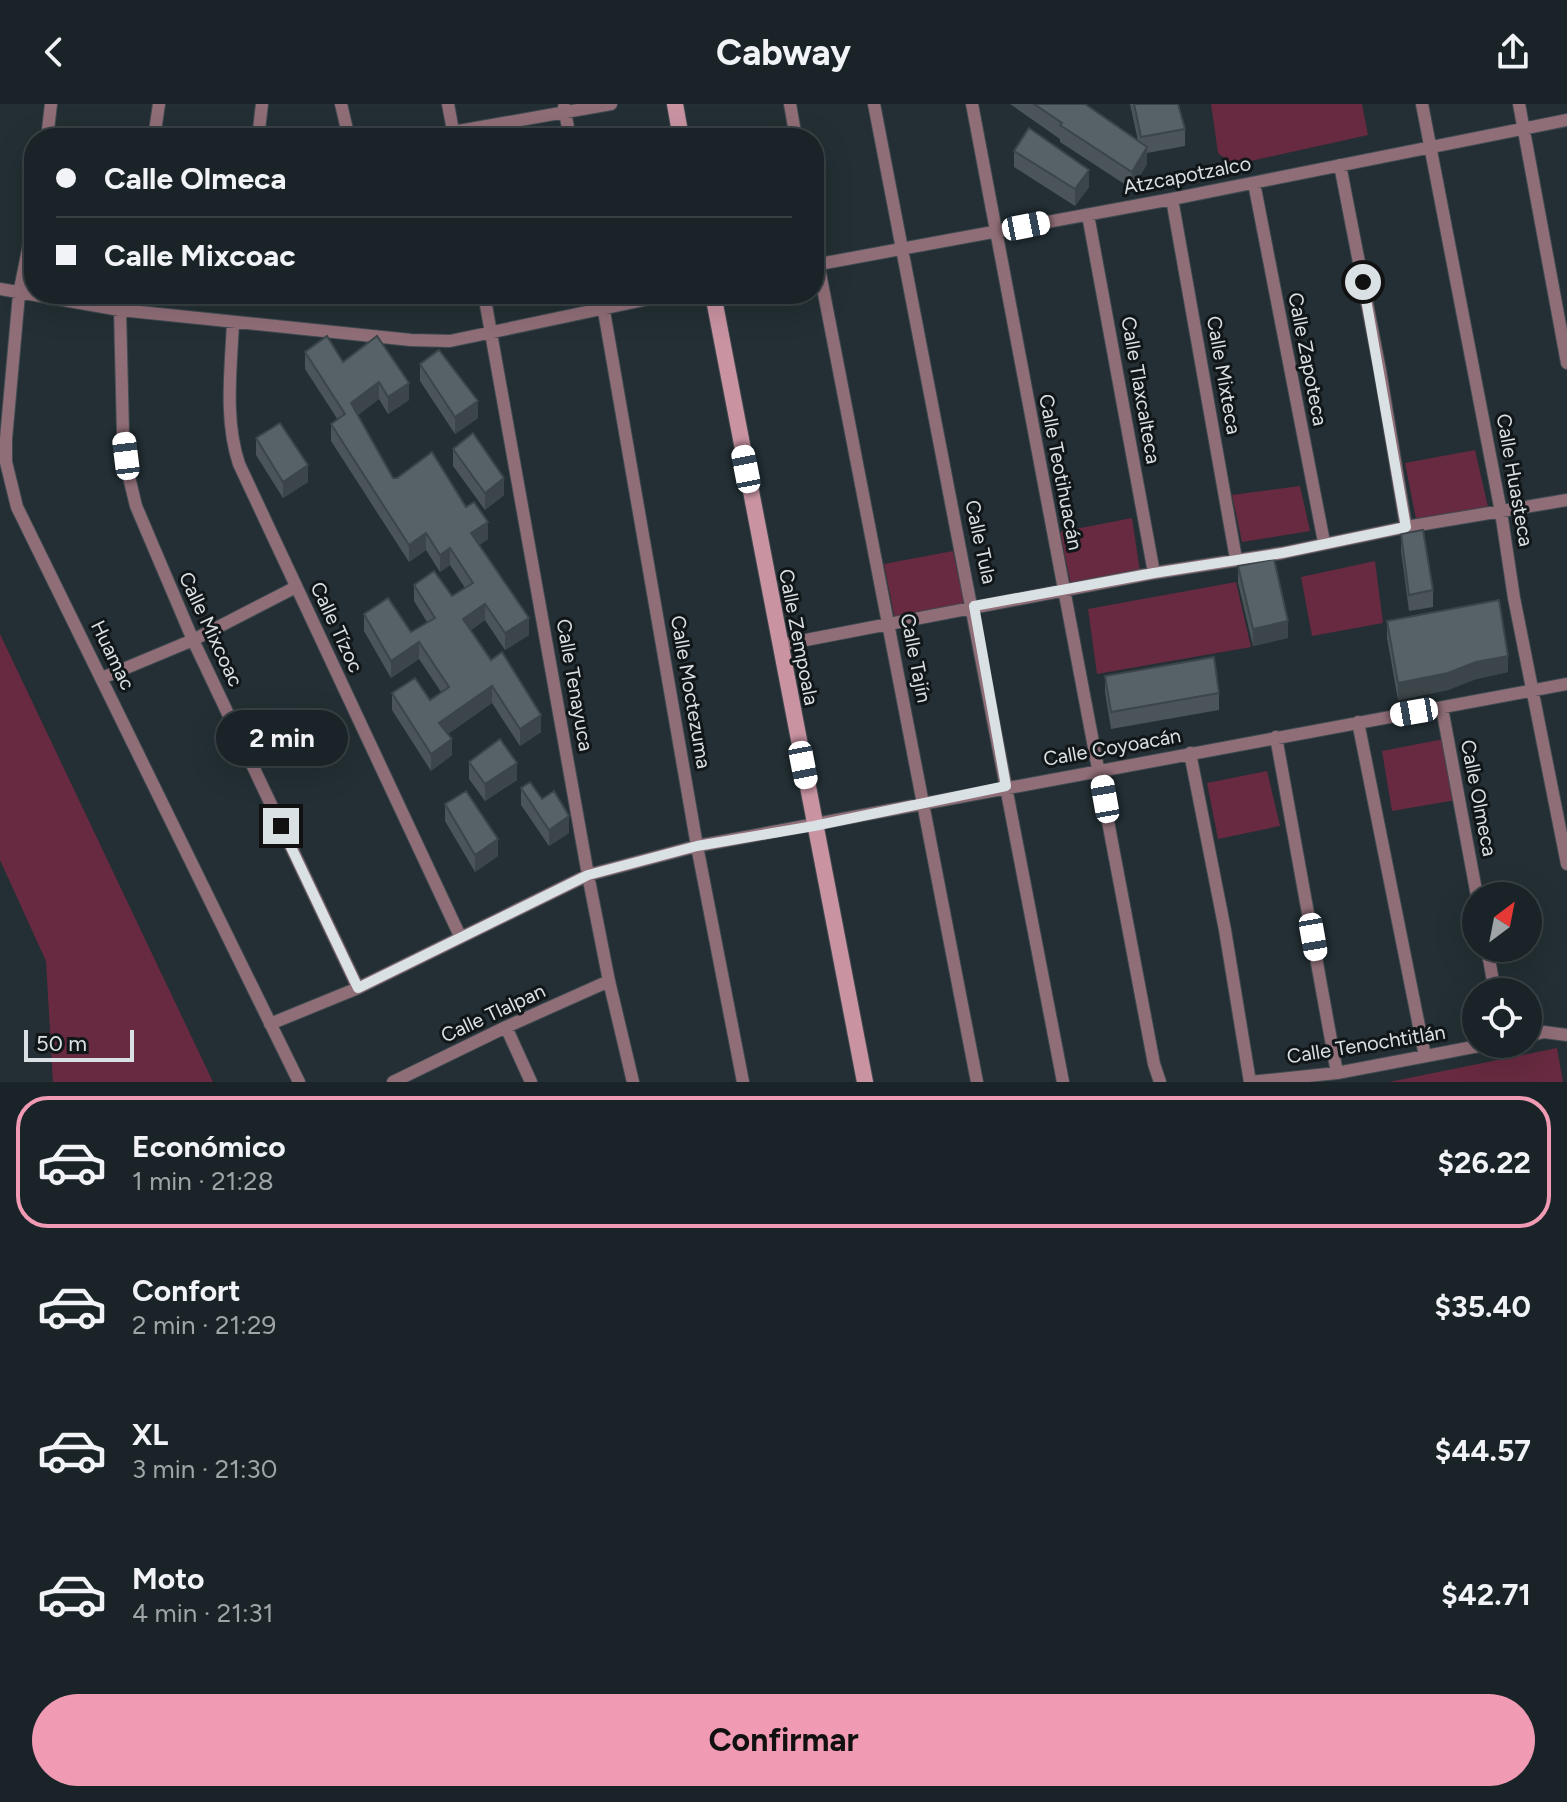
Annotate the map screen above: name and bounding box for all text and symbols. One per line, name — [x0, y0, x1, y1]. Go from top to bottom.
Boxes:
icon: back — [32, 30, 76, 74]
icon: share — [1491, 30, 1535, 74]
text: Cabway — [716, 31, 851, 74]
street label: Atzcapotzalco — [1121, 151, 1253, 199]
text: Calle Olmeca — [104, 160, 286, 197]
car — [1000, 210, 1052, 242]
text: Calle Mixcoac — [104, 237, 296, 274]
route start — [1345, 264, 1381, 300]
street label: Calle Zapoteca — [1283, 290, 1333, 428]
street label: Calle Tlaxcalteca — [1116, 314, 1166, 466]
street label: Calle Mixteca — [1202, 314, 1246, 436]
street label: Calle Teotihuacán — [1034, 392, 1088, 552]
street label: Calle Huasteca — [1492, 412, 1538, 548]
car — [111, 431, 141, 481]
car — [730, 443, 762, 495]
street label: Calle Tula — [960, 498, 1002, 586]
street label: Calle Zempoala — [774, 567, 824, 707]
street label: Calle Mixcoac — [174, 568, 248, 690]
street label: Calle Tízoc — [306, 578, 368, 676]
street label: Calle Tajín — [896, 611, 936, 705]
street label: Calle Moctezuma — [666, 613, 716, 771]
street label: Huamac — [86, 616, 140, 694]
street label: Calle Tenayuca — [552, 617, 598, 753]
car — [1388, 696, 1440, 728]
callout: 2 min — [215, 710, 347, 766]
text: 2 min — [249, 722, 315, 754]
street label: Calle Coyoacán — [1041, 723, 1183, 771]
street label: Calle Olmeca — [1456, 738, 1502, 858]
car — [787, 739, 819, 791]
car — [1089, 773, 1121, 825]
route end — [263, 808, 299, 844]
north arrow — [1462, 882, 1542, 962]
map controls — [1462, 882, 1542, 1058]
car — [1297, 911, 1329, 963]
street label: Calle Tlalpan — [437, 978, 549, 1048]
button: locate — [1462, 978, 1542, 1058]
street label: Calle Tenochtitlán — [1285, 1020, 1447, 1068]
scale bar — [24, 1026, 134, 1062]
text: 50 m — [36, 1030, 87, 1057]
icon: car — [36, 1126, 108, 1198]
text: Económico — [132, 1128, 286, 1165]
text: $26.22 — [1437, 1144, 1531, 1181]
text: 1 min · 21:28 — [132, 1165, 274, 1197]
icon: car — [36, 1270, 108, 1342]
text: Confort — [132, 1272, 241, 1309]
text: $35.40 — [1434, 1288, 1531, 1325]
text: 2 min · 21:29 — [132, 1309, 276, 1341]
icon: car — [36, 1414, 108, 1486]
text: XL — [132, 1416, 168, 1453]
text: $44.57 — [1435, 1432, 1531, 1469]
text: 3 min · 21:30 — [132, 1453, 277, 1485]
icon: car — [36, 1558, 108, 1630]
text: Moto — [132, 1560, 204, 1597]
text: $42.71 — [1441, 1576, 1531, 1613]
text: 4 min · 21:31 — [132, 1597, 273, 1629]
button: Confirmar — [32, 1694, 1535, 1786]

